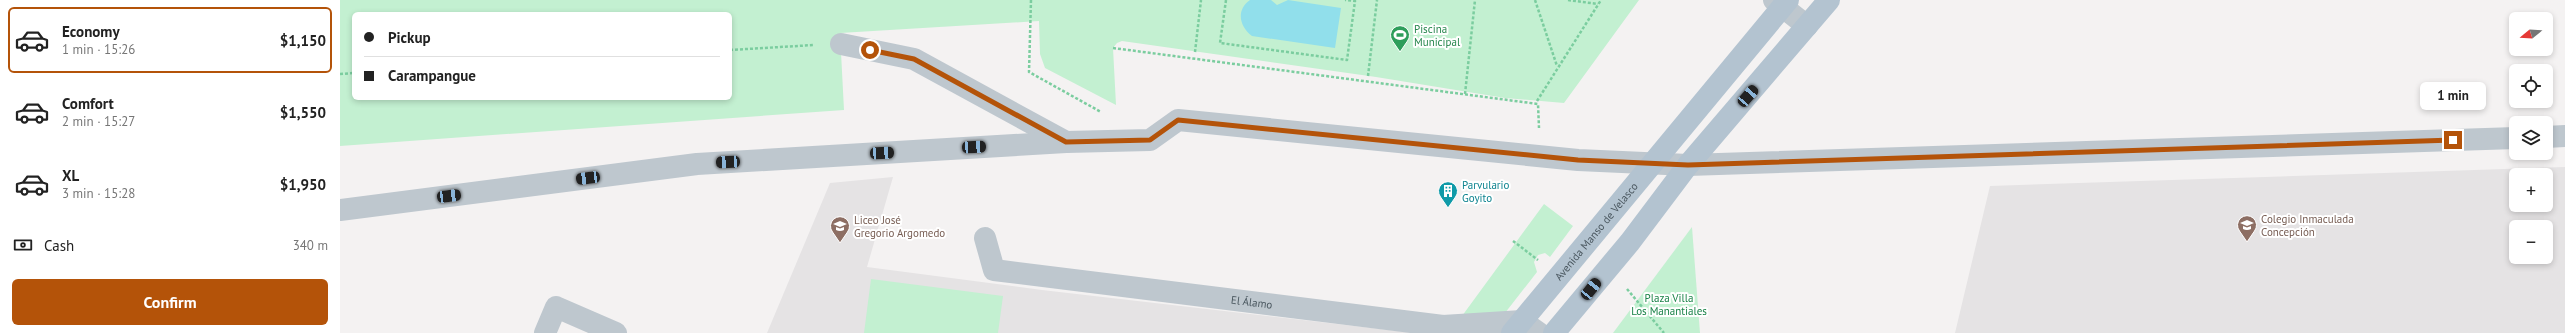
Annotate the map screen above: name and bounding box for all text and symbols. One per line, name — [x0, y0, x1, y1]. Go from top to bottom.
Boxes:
north arrow — [2509, 12, 2553, 56]
map controls — [2509, 12, 2553, 264]
icon: car — [14, 22, 50, 58]
text: Economy — [62, 22, 120, 41]
place label: Piscina Municipal — [1414, 22, 1461, 49]
sports icon: Piscina Municipal — [1389, 24, 1411, 52]
text: Pickup — [388, 28, 431, 47]
text: $1,150 — [280, 31, 326, 50]
text: 1 min · 15:26 — [62, 41, 135, 58]
route start — [861, 41, 879, 59]
button: locate — [2509, 64, 2553, 108]
text: Carampangue — [388, 66, 476, 85]
callout: 1 min — [2420, 82, 2486, 110]
car — [1736, 83, 1760, 109]
text: 1 min — [2437, 87, 2469, 104]
icon: car — [14, 94, 50, 130]
text: Comfort — [62, 94, 114, 113]
text: $1,550 — [280, 103, 326, 122]
text: 2 min · 15:27 — [62, 113, 135, 130]
button: layers — [2509, 116, 2553, 160]
route end — [2444, 131, 2462, 149]
car — [962, 140, 986, 154]
car — [870, 146, 894, 160]
car — [716, 155, 740, 169]
icon: car — [14, 166, 50, 202]
text: XL — [62, 166, 79, 185]
button: + — [2509, 168, 2553, 212]
car — [575, 171, 601, 185]
text: $1,950 — [280, 175, 326, 194]
place label: Parvulario Goyito — [1462, 178, 1510, 205]
street label: Avenida Manso de Velasco — [1552, 179, 1641, 283]
building icon: Parvulario Goyito — [1437, 180, 1459, 208]
text: 3 min · 15:28 — [62, 185, 135, 202]
car — [436, 189, 462, 203]
place label: Colegio Inmaculada Concepción — [2261, 212, 2354, 239]
place label: Liceo José Gregorio Argomedo — [854, 213, 945, 240]
school or university icon: Colegio Inmaculada Concepción — [2236, 214, 2258, 242]
school or university icon: Liceo José Gregorio Argomedo — [829, 215, 851, 243]
button: − — [2509, 220, 2553, 264]
icon: cash — [12, 234, 34, 256]
text: Cash — [44, 236, 74, 255]
text: 340 m — [293, 237, 328, 254]
car — [1579, 276, 1603, 302]
button: Confirm — [12, 279, 328, 325]
park label: Plaza Villa Los Manantiales — [1631, 291, 1707, 318]
street label: El Álamo — [1230, 293, 1273, 312]

